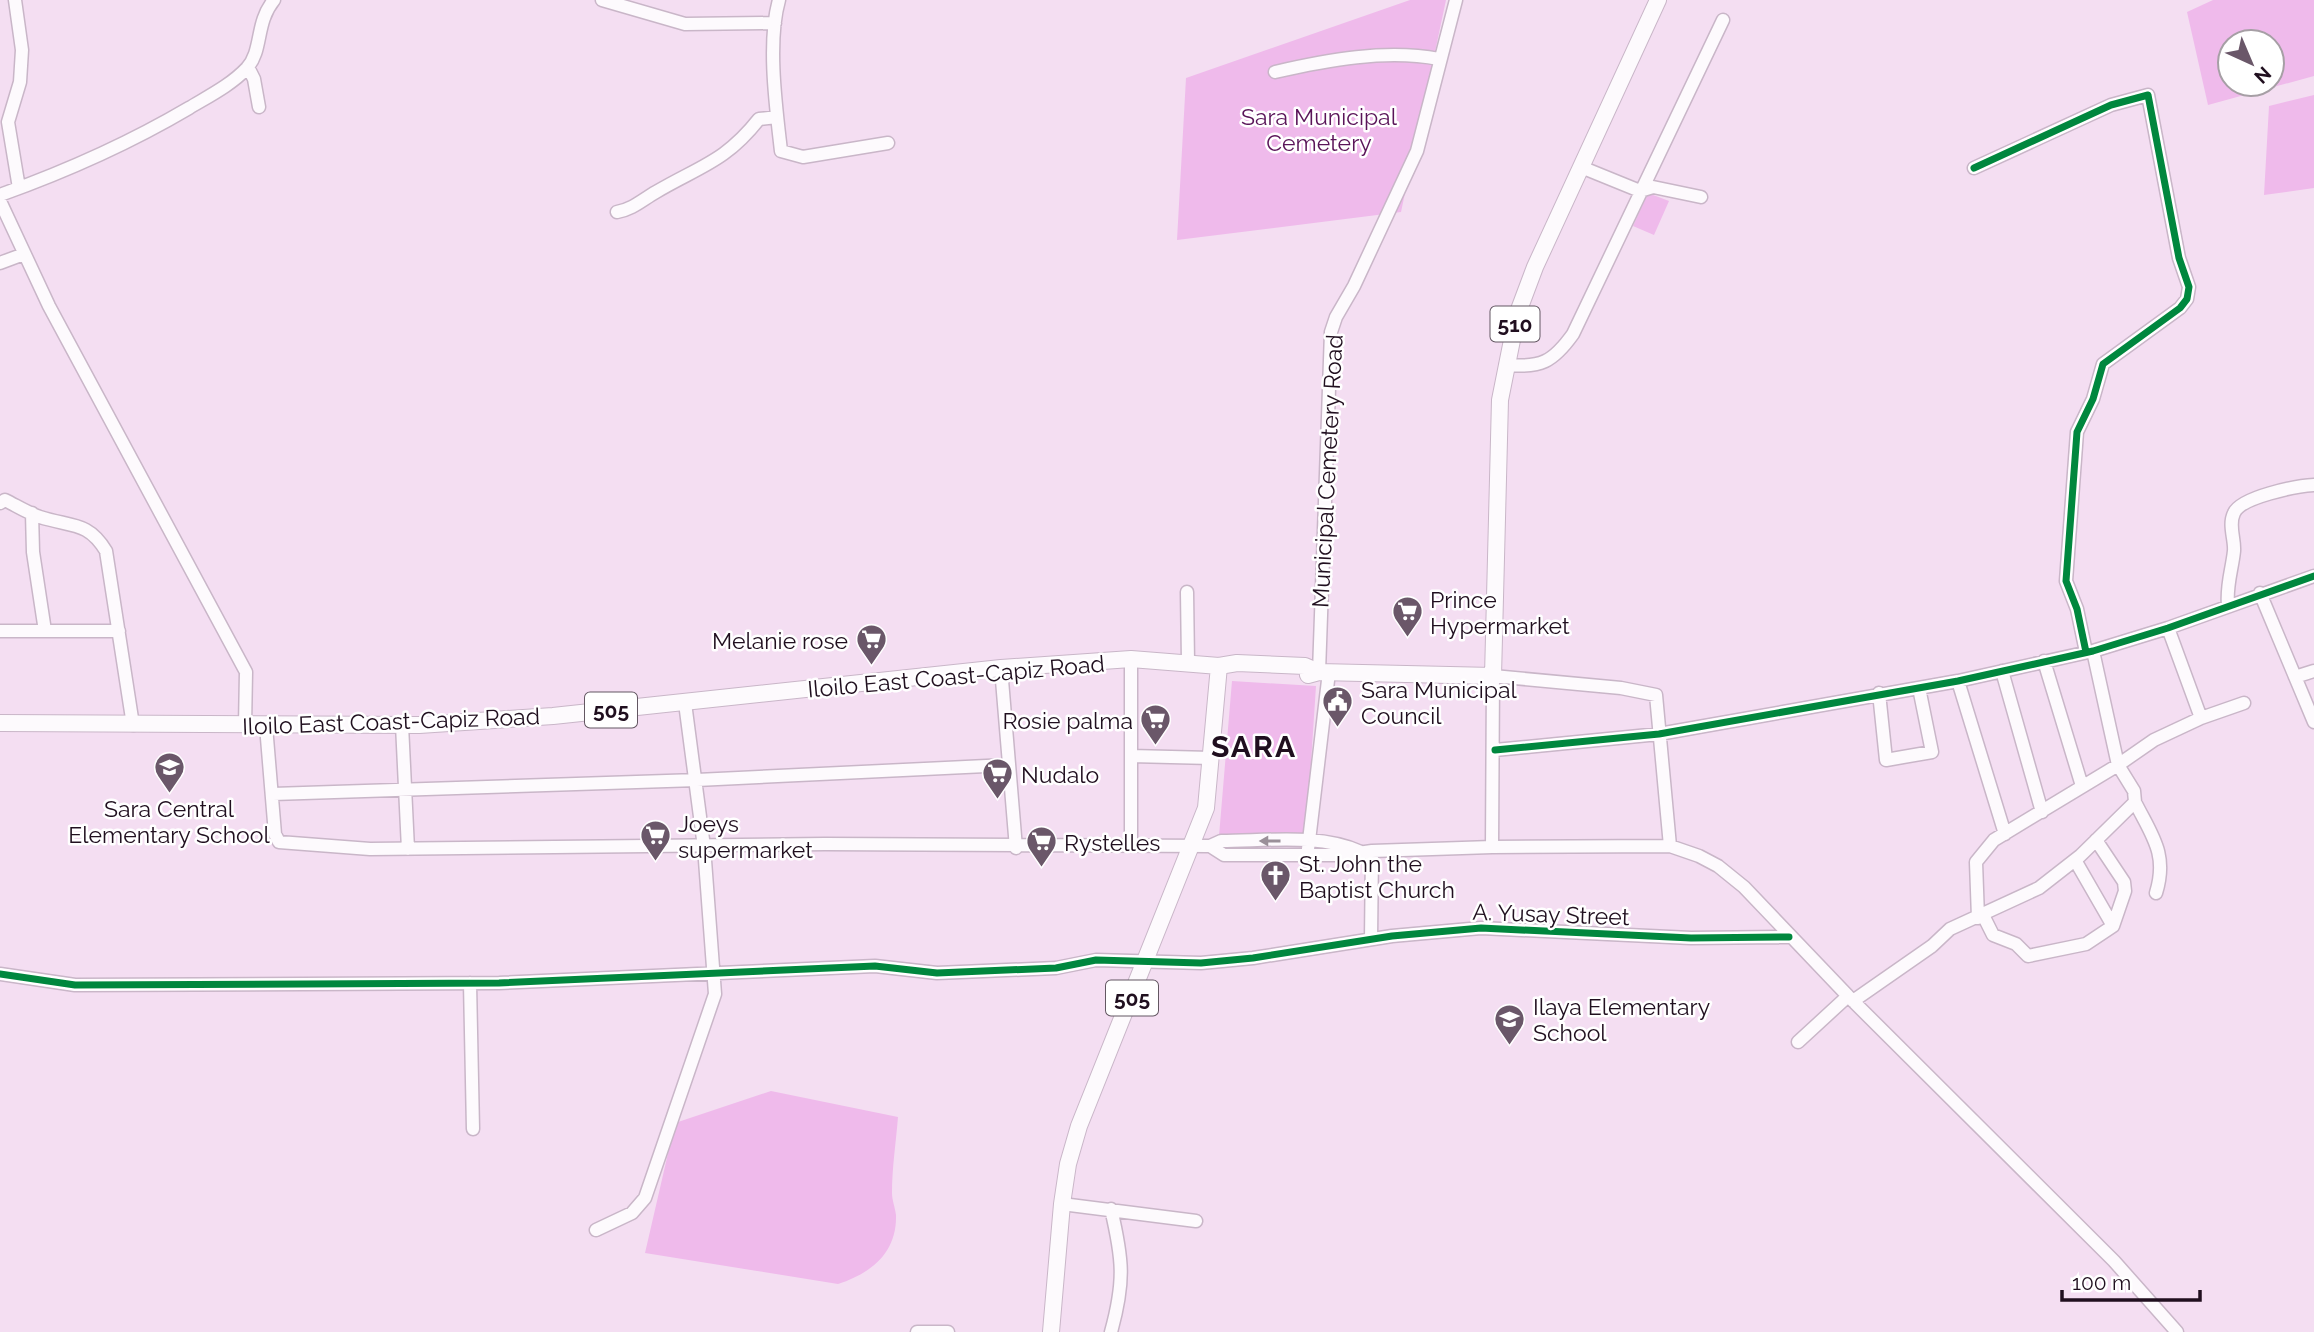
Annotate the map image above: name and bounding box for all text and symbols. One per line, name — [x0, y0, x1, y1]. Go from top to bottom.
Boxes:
north arrow — [2216, 28, 2286, 98]
text: N — [2250, 62, 2276, 88]
park label: Sara Municipal Cemetery — [1241, 103, 1398, 156]
road number: 510 — [1490, 306, 1540, 342]
street label: Municipal Cemetery Road — [1306, 334, 1348, 608]
place label: Prince Hypermarket — [1430, 586, 1570, 639]
supermarket icon: Prince Hypermarket — [1390, 595, 1424, 639]
supermarket icon: Melanie rose — [854, 623, 888, 667]
place label: Melanie rose — [712, 627, 848, 654]
street label: Iloilo East Coast-Capiz Road — [806, 650, 1106, 702]
place label: Sara Municipal Council — [1361, 676, 1518, 729]
public building icon: Sara Municipal Council — [1321, 685, 1355, 729]
road number: 505 — [585, 692, 637, 728]
street label: Iloilo East Coast-Capiz Road — [242, 702, 540, 740]
supermarket icon: Rosie palma — [1139, 703, 1173, 747]
place label: Rosie palma — [1003, 707, 1133, 734]
district label: SARA — [1211, 729, 1297, 764]
school or university icon: Sara Central Elementary School — [152, 750, 186, 794]
supermarket icon: Nudalo — [981, 757, 1015, 801]
place label: Nudalo — [1021, 761, 1099, 788]
place label: Sara Central Elementary School — [68, 795, 270, 848]
place label: Joeys supermarket — [678, 810, 813, 863]
supermarket icon: Joeys supermarket — [638, 819, 672, 863]
supermarket icon: Rystelles — [1024, 825, 1058, 869]
place label: Rystelles — [1064, 829, 1160, 856]
one-way arrow — [1259, 835, 1281, 847]
place label: St. John the Baptist Church — [1299, 850, 1455, 903]
church icon: St. John the Baptist Church — [1259, 859, 1293, 903]
street label: A. Yusay Street — [1472, 898, 1630, 930]
road number: 505 — [1106, 981, 1158, 1016]
place label: Ilaya Elementary School — [1533, 993, 1710, 1046]
school or university icon: Ilaya Elementary School — [1493, 1002, 1527, 1046]
scale bar — [2062, 1258, 2200, 1302]
text: 100 m — [2072, 1270, 2131, 1295]

